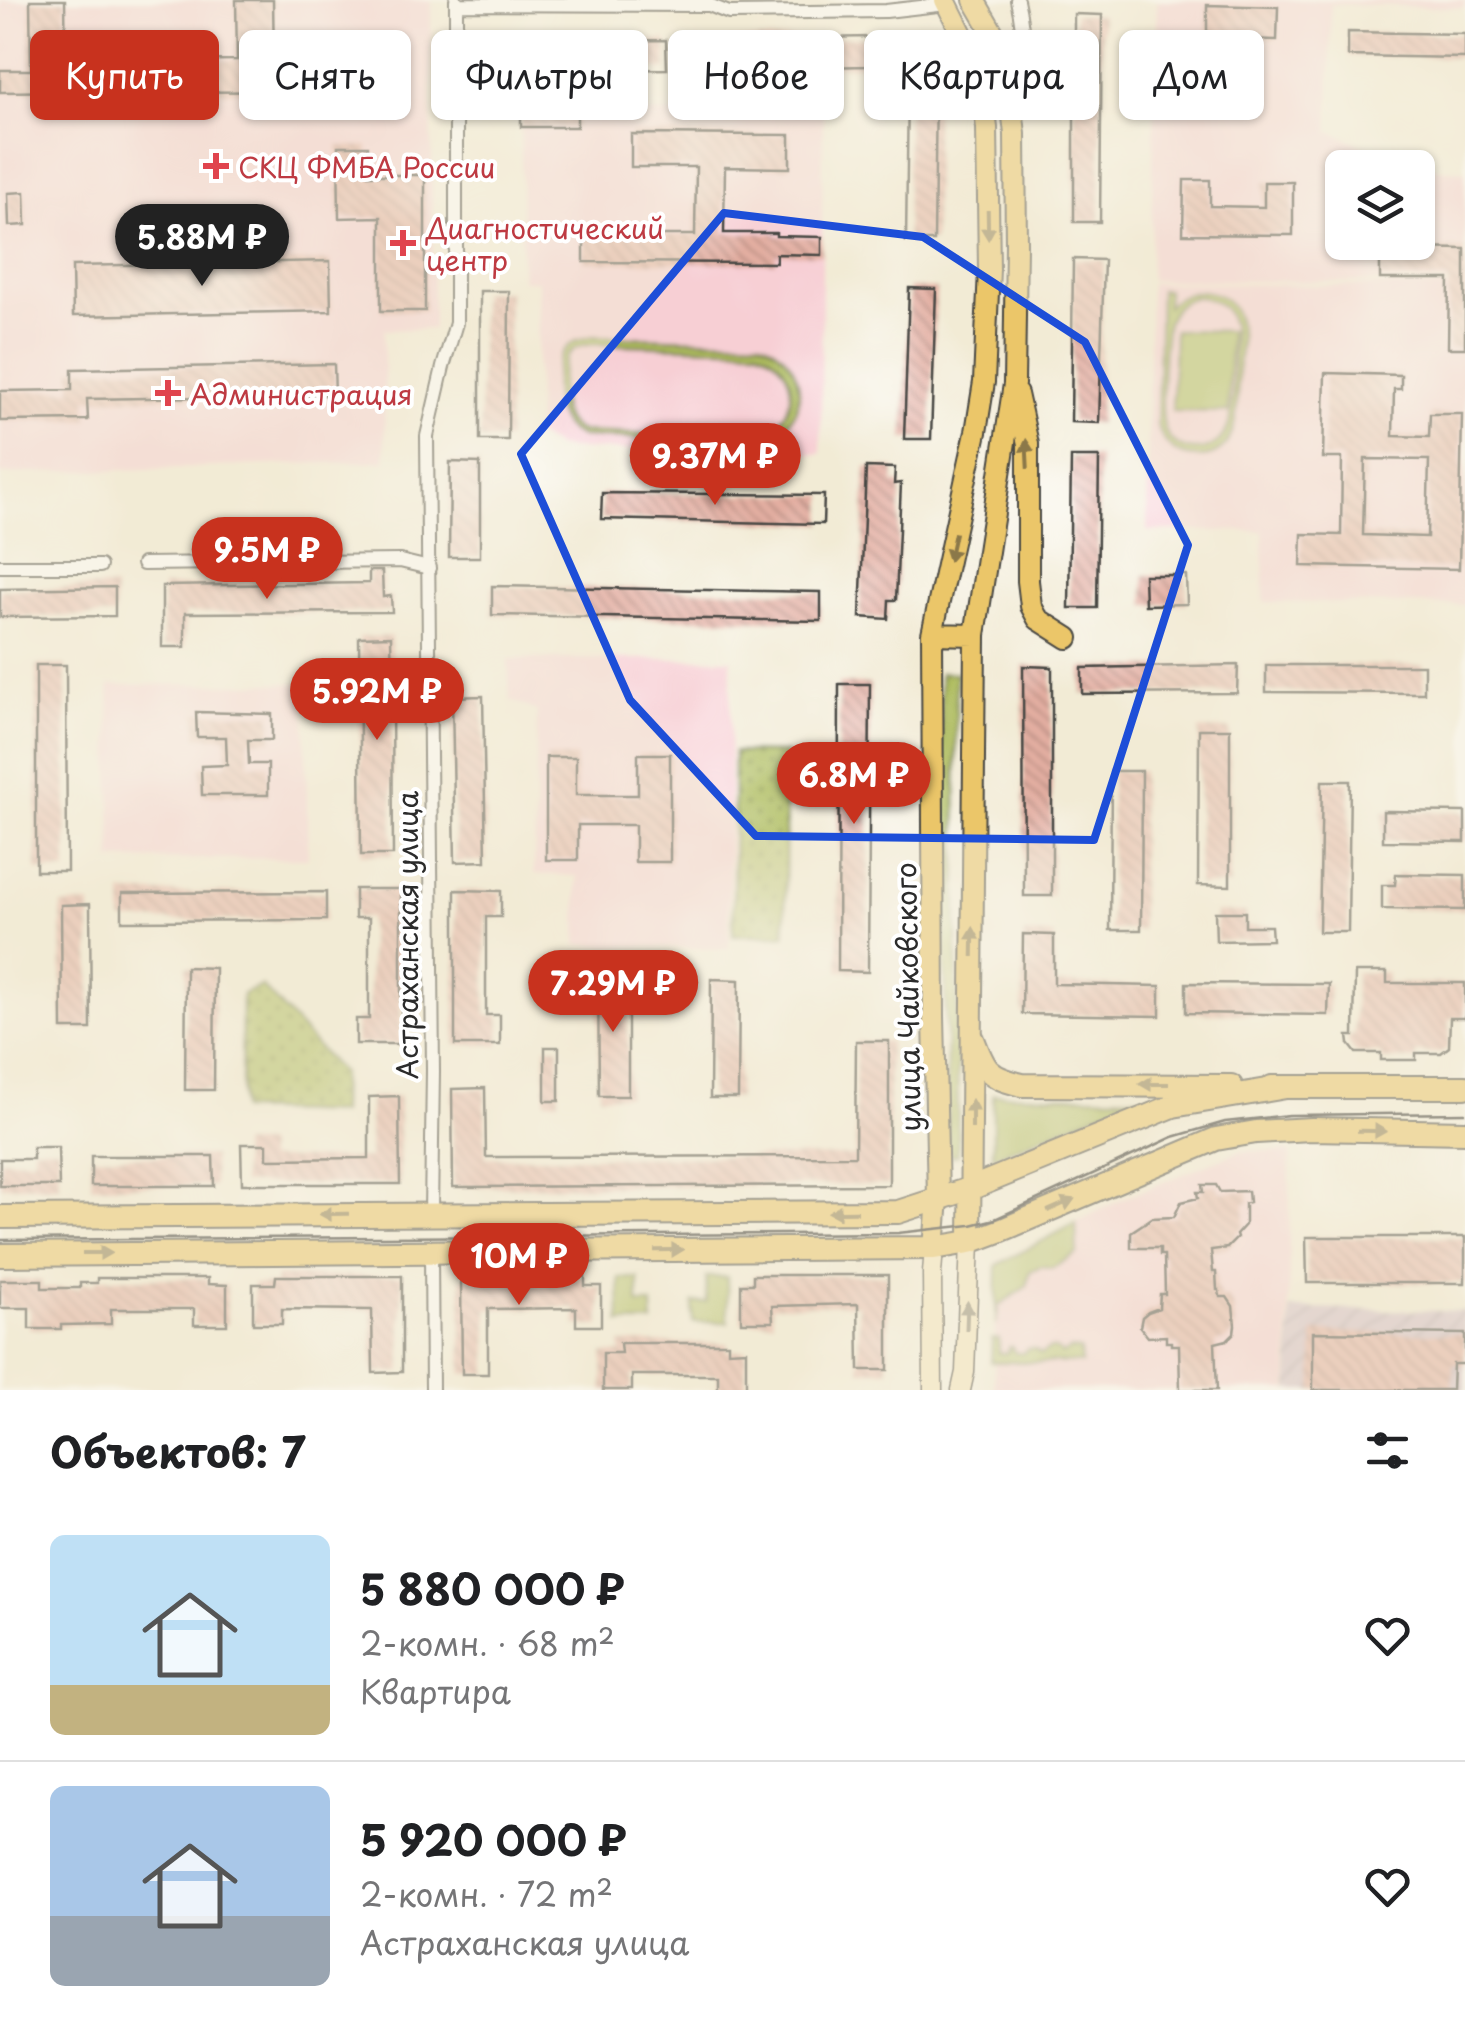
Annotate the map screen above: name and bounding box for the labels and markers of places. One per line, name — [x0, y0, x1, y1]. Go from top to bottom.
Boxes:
place label: СКЦ ФМБА России — [238, 145, 495, 188]
marker: СКЦ ФМБА России — [203, 153, 229, 179]
pin: 5.88M ₽ — [110, 204, 294, 289]
place label: Диагностический центр — [425, 206, 664, 281]
marker: Диагностический центр — [390, 230, 416, 256]
place label: Администрация — [190, 372, 413, 415]
marker: Администрация — [155, 380, 181, 406]
pin: 9.37M ₽ — [623, 423, 807, 508]
pin: 9.5M ₽ — [186, 517, 348, 602]
pin: 5.92M ₽ — [285, 658, 469, 743]
pin: 6.8M ₽ — [773, 742, 935, 827]
pin: 7.29M ₽ — [521, 950, 705, 1035]
pin: 10M ₽ — [449, 1223, 589, 1308]

